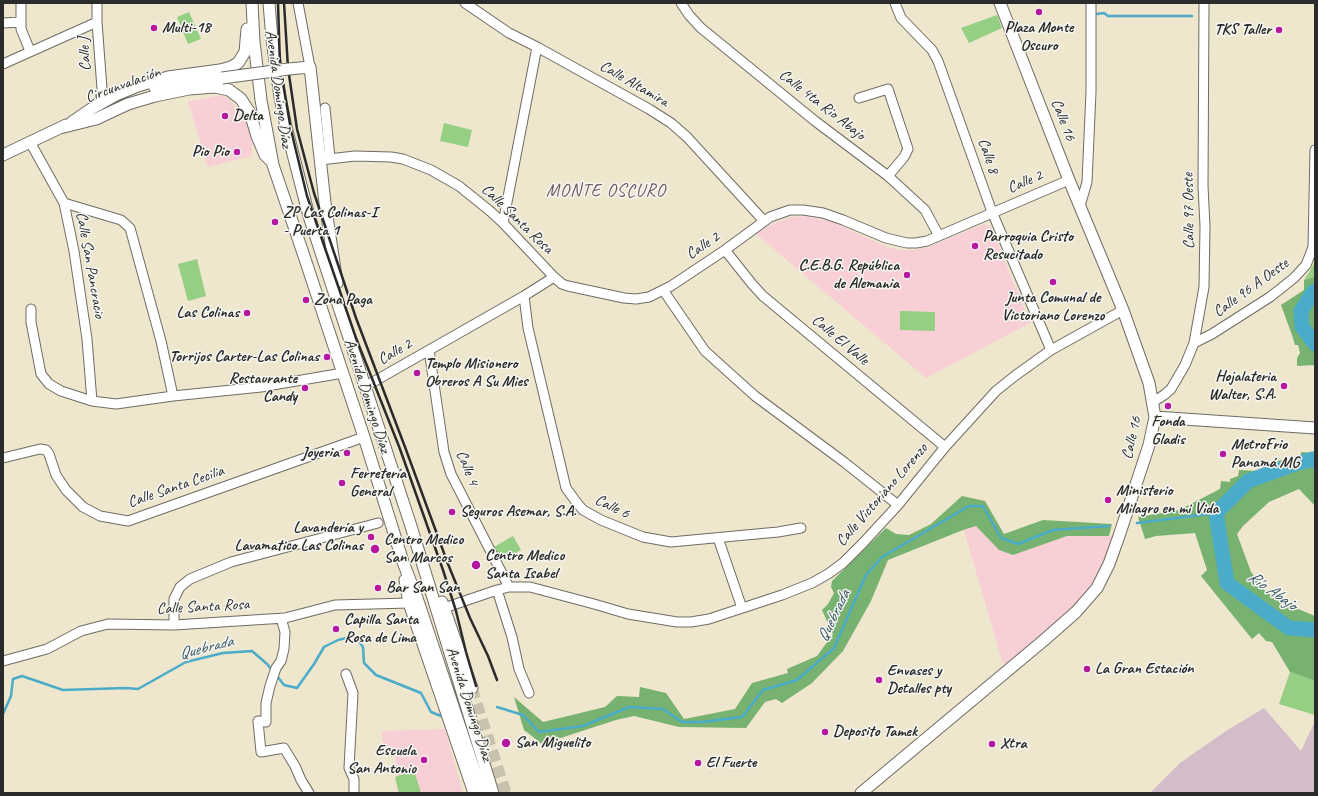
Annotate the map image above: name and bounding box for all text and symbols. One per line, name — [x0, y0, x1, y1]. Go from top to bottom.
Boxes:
marker: Plaza Monte Oscuro — [1034, 7, 1044, 17]
place label: Multi-18 — [162, 18, 210, 38]
place label: Plaza Monte Oscuro — [1005, 18, 1073, 56]
place label: TKS Taller — [1214, 20, 1271, 40]
marker: Multi-18 — [149, 23, 159, 33]
marker: TKS Taller — [1274, 25, 1284, 35]
street label: Avenida Domingo Díaz — [260, 29, 296, 149]
street label: Calle J — [74, 36, 96, 72]
street label: Calle Altamira — [596, 57, 672, 111]
street label: Circunvalación — [83, 63, 163, 107]
street label: Calle 4ta Rio Abajo — [775, 65, 869, 145]
street label: Calle 16 — [1046, 96, 1080, 144]
place label: Delta — [233, 106, 263, 126]
marker: Delta — [220, 111, 230, 121]
street label: Calle 8 — [973, 136, 1003, 176]
place label: Pio Pio — [192, 142, 229, 162]
marker: Pio Pio — [232, 147, 242, 157]
street label: Calle 2 — [1005, 166, 1045, 198]
street label: Calle 97 Oeste — [1179, 173, 1199, 249]
street label: Calle Santa Rosa — [477, 180, 557, 258]
district label: MONTE OSCURO — [547, 180, 665, 202]
place label: ZP Las Colinas-I - Puerta 1 — [283, 203, 377, 241]
street label: Calle San Pancracio — [71, 210, 109, 320]
marker: ZP Las Colinas-I - Puerta 1 — [270, 217, 280, 227]
place label: Parroquia Cristo Resucitado — [983, 227, 1073, 265]
street label: Calle 2 — [683, 228, 723, 264]
marker: Parroquia Cristo Resucitado — [970, 241, 980, 251]
street label: Calle 96 A Oeste — [1210, 254, 1292, 322]
place label: C.E.B.G. República de Alemania — [798, 256, 899, 294]
marker: C.E.B.G. República de Alemania — [902, 270, 912, 280]
marker: Junta Comunal de Victoriano Lorenzo — [1048, 277, 1058, 287]
place label: Junta Comunal de Victoriano Lorenzo — [1002, 288, 1104, 326]
place label: Zona Paga — [314, 290, 372, 310]
marker: Zona Paga — [301, 295, 311, 305]
place label: Las Colinas — [177, 303, 239, 323]
marker: Las Colinas — [242, 308, 252, 318]
street label: Calle El Valle — [808, 311, 872, 369]
street label: Calle 2 — [375, 335, 415, 369]
street label: Avenida Domingo Díaz — [339, 336, 395, 456]
place label: Torrijos Carter-Las Colinas — [169, 347, 319, 367]
marker: Torrijos Carter-Las Colinas — [322, 352, 332, 362]
place label: Templo Misionero Obreros A Su Mies — [425, 354, 528, 392]
place label: Hojalateria Walter, S.A. — [1209, 367, 1276, 405]
marker: Templo Misionero Obreros A Su Mies — [412, 368, 422, 378]
place label: Restaurante Candy — [229, 369, 297, 407]
marker: Hojalateria Walter, S.A. — [1279, 381, 1289, 391]
marker: Restaurante Candy — [300, 383, 310, 393]
marker: Fonda Gladis — [1163, 401, 1173, 411]
place label: Fonda Gladis — [1151, 412, 1185, 450]
street label: Calle 16 — [1118, 415, 1146, 461]
place label: MetroFrio Panamá MG — [1231, 435, 1299, 473]
street label: Calle Victoriano Lorenzo — [832, 440, 932, 550]
place label: Joyeria — [302, 443, 339, 463]
marker: Joyeria — [342, 448, 352, 458]
street label: Calle 4 — [451, 448, 483, 488]
marker: MetroFrio Panamá MG — [1218, 449, 1228, 459]
street label: Calle Santa Cecilia — [125, 462, 227, 512]
place label: Ferretería General — [350, 464, 406, 502]
marker: Ferretería General — [337, 478, 347, 488]
place label: Ministerio Milagro en mi Vida — [1116, 481, 1218, 519]
street label: Calle 6 — [592, 490, 632, 524]
marker: Ministerio Milagro en mi Vida — [1103, 495, 1113, 505]
place label: Seguros Asemar, S.A. — [460, 502, 576, 522]
marker: Seguros Asemar, S.A. — [447, 507, 457, 517]
place label: Lavandería y Lavamatico Las Colinas — [235, 518, 363, 556]
place label: Centro Medico San Marcos — [384, 530, 463, 568]
marker: Lavandería y Lavamatico Las Colinas — [366, 532, 376, 542]
marker: Centro Medico San Marcos — [369, 543, 381, 555]
place label: Centro Medico Santa Isabel — [485, 546, 564, 584]
marker: Centro Medico Santa Isabel — [470, 559, 482, 571]
water label: Río Abajo — [1244, 567, 1300, 615]
place label: Bar San San — [386, 578, 459, 598]
marker: Bar San San — [373, 583, 383, 593]
water label: Quebrada — [813, 587, 855, 645]
street label: Calle Santa Rosa — [156, 595, 250, 619]
place label: Capilla Santa Rosa de Lima — [344, 610, 418, 648]
marker: Capilla Santa Rosa de Lima — [331, 624, 341, 634]
water label: Quebrada — [177, 631, 235, 665]
street label: Avenida Domingo Díaz — [441, 644, 497, 764]
place label: La Gran Estación — [1095, 659, 1194, 679]
place label: Envases y Detalles pty — [887, 661, 951, 699]
marker: La Gran Estación — [1082, 664, 1092, 674]
marker: Envases y Detalles pty — [874, 675, 884, 685]
place label: Deposito Tamek — [833, 722, 917, 742]
marker: Deposito Tamek — [820, 727, 830, 737]
place label: San Miguelito — [515, 733, 590, 753]
place label: Xtra — [1000, 734, 1027, 754]
marker: San Miguelito — [500, 737, 512, 749]
marker: Xtra — [987, 739, 997, 749]
place label: Escuela San Antonio — [347, 741, 416, 779]
place label: El Fuerte — [706, 753, 756, 773]
marker: Escuela San Antonio — [419, 755, 429, 765]
marker: El Fuerte — [693, 758, 703, 768]

